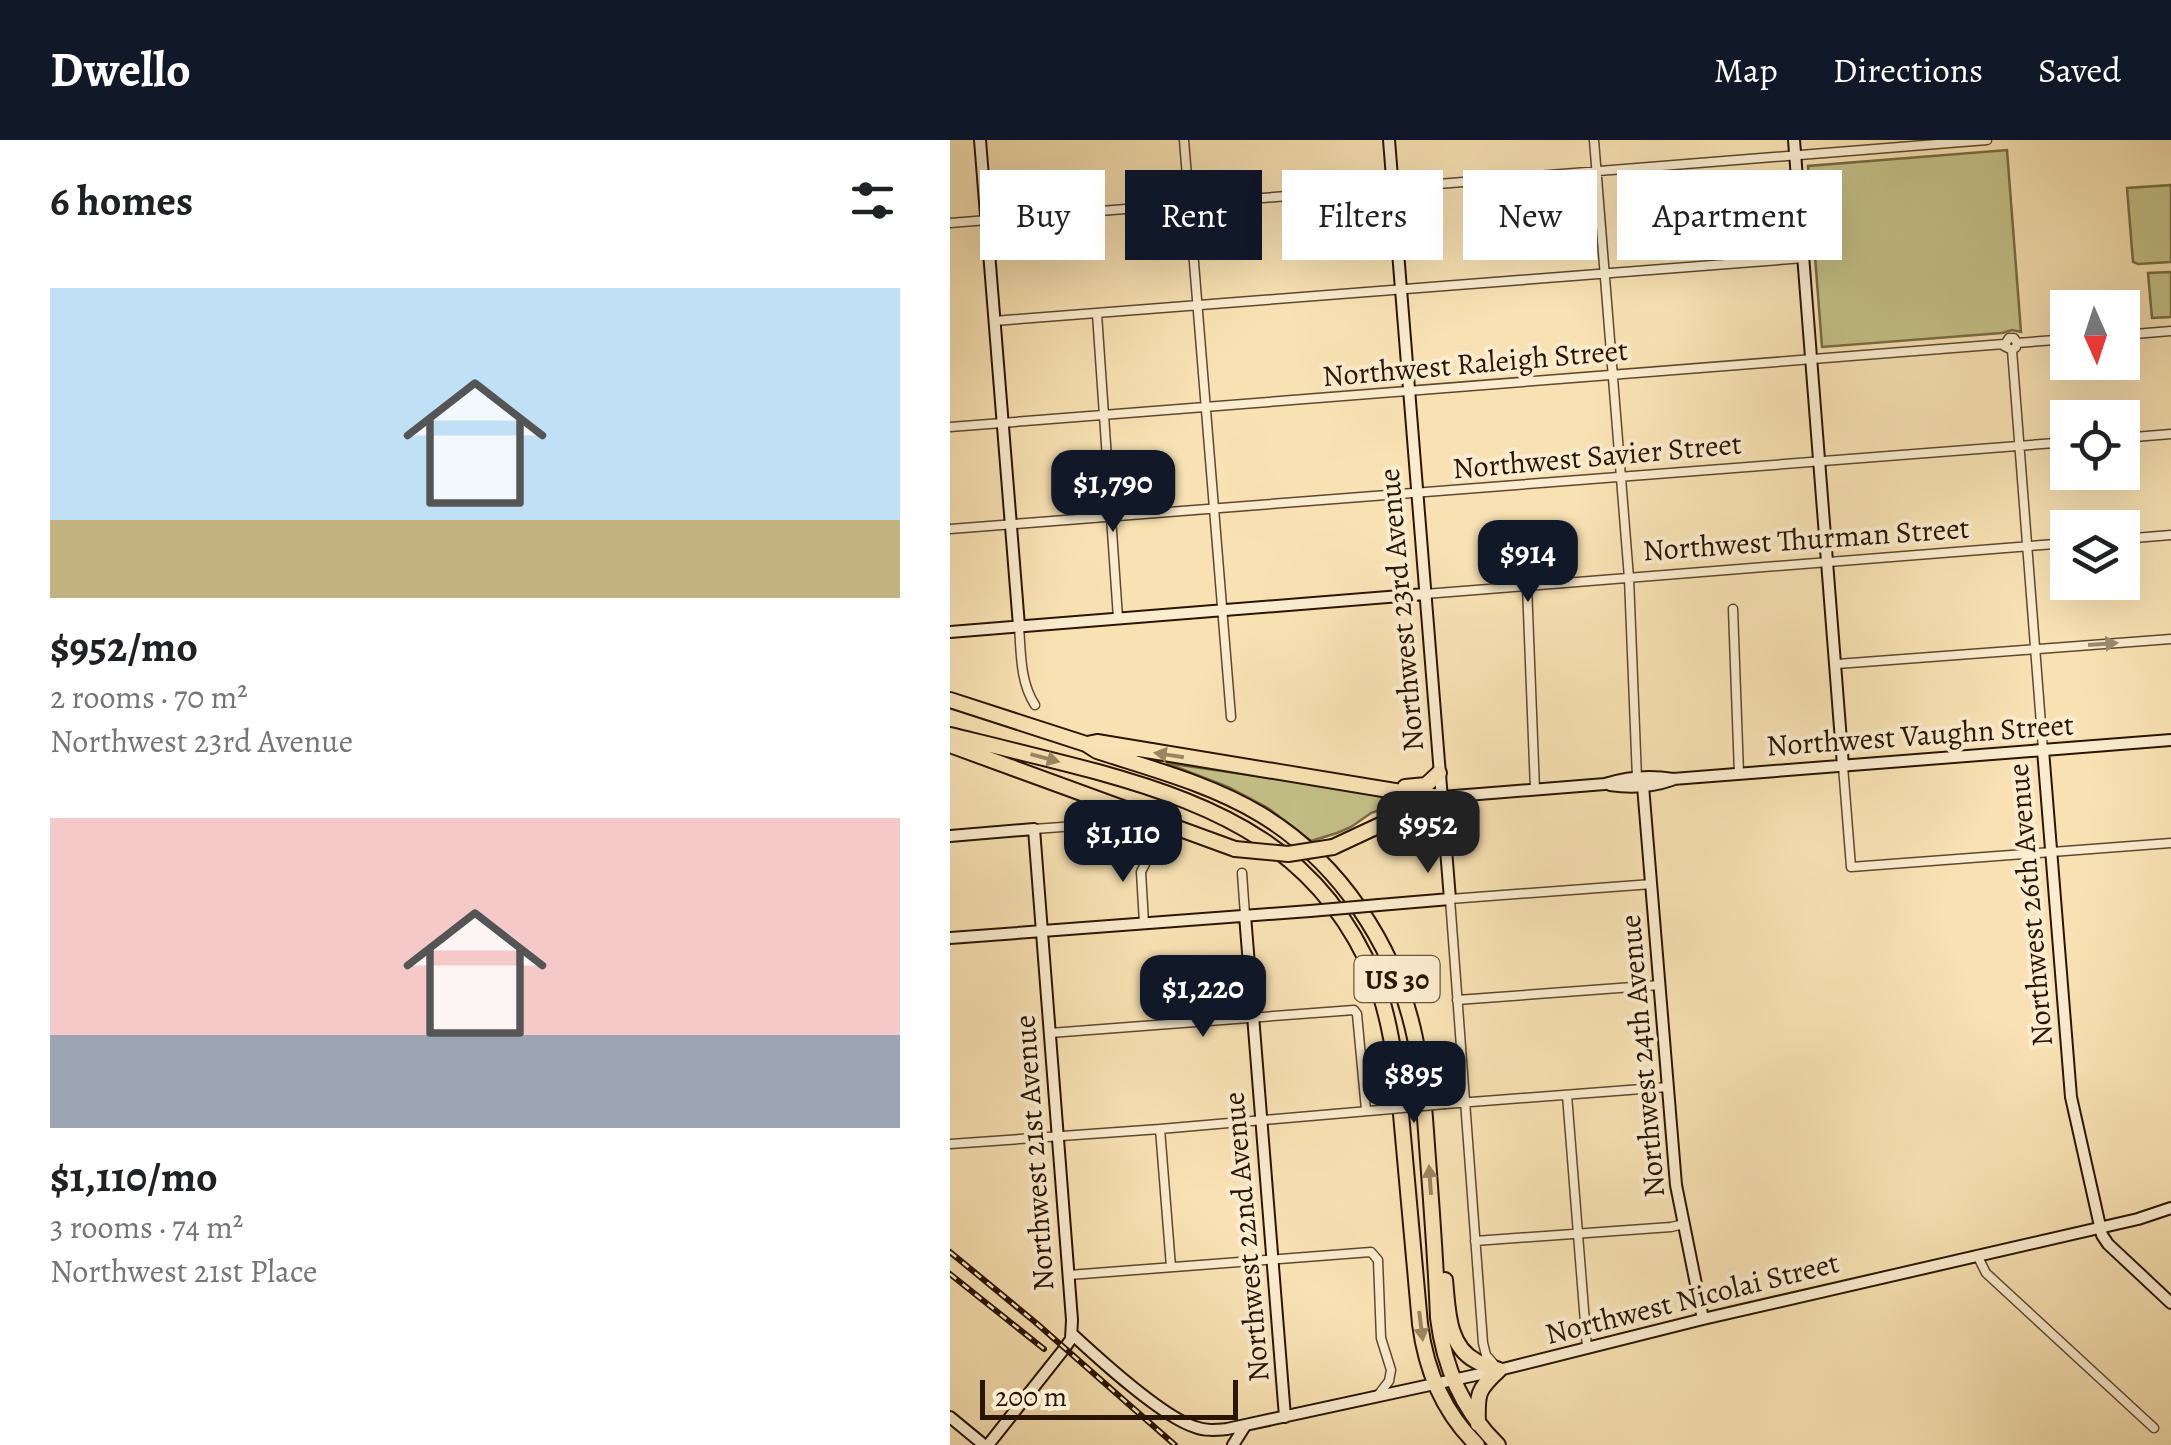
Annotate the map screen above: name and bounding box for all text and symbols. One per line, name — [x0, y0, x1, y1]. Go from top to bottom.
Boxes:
text: Dwello — [50, 37, 191, 103]
text: Map — [1714, 46, 1778, 94]
text: Directions — [1833, 46, 1983, 94]
text: Saved — [2038, 46, 2121, 94]
chip: Buy — [980, 170, 1105, 260]
chip: Rent — [1125, 170, 1262, 260]
chip: Filters — [1282, 170, 1443, 260]
chip: New — [1463, 170, 1597, 260]
chip: Apartment — [1617, 170, 1842, 260]
text: 6 homes — [50, 172, 193, 229]
icon: filters — [845, 173, 900, 228]
north arrow — [2050, 290, 2140, 380]
map controls — [2050, 290, 2140, 600]
street label: Northwest Raleigh Street — [1321, 330, 1629, 396]
icon: home — [385, 353, 565, 533]
button: locate — [2050, 400, 2140, 490]
street label: Northwest Savier Street — [1451, 423, 1743, 489]
pin: $1,790 — [1032, 450, 1194, 535]
text: $1,790 — [1073, 460, 1153, 504]
street label: Northwest 23rd Avenue — [1369, 467, 1433, 753]
street label: Northwest Thurman Street — [1641, 508, 1971, 570]
button: layers — [2050, 510, 2140, 600]
pin: $914 — [1469, 520, 1587, 605]
text: $914 — [1500, 530, 1556, 574]
text: $952/mo — [50, 618, 198, 675]
one-way arrow — [2087, 636, 2119, 652]
text: 2 rooms · 70 m² — [50, 675, 248, 719]
street label: Northwest Vaughn Street — [1765, 704, 2075, 766]
text: Northwest 23rd Avenue — [50, 719, 353, 763]
one-way arrow — [1152, 747, 1184, 762]
one-way arrow — [1030, 750, 1061, 766]
street label: Northwest 26th Avenue — [1998, 762, 2062, 1048]
pin: $952 — [1369, 791, 1487, 876]
pin: $1,110 — [1042, 800, 1204, 885]
text: $952 — [1399, 801, 1457, 845]
text: $1,110 — [1086, 810, 1160, 854]
icon: home — [385, 883, 565, 1063]
street label: Northwest 24th Avenue — [1610, 913, 1674, 1199]
pin: $1,220 — [1122, 955, 1284, 1040]
road number: US 30 — [1354, 956, 1440, 1002]
text: $1,220 — [1162, 965, 1244, 1009]
street label: Northwest 21st Avenue — [1004, 1014, 1064, 1292]
pin: $895 — [1355, 1041, 1473, 1126]
text: $895 — [1385, 1051, 1443, 1095]
street label: Northwest 22nd Avenue — [1213, 1090, 1279, 1384]
text: $1,110/mo — [50, 1148, 218, 1205]
one-way arrow — [1421, 1163, 1437, 1195]
text: 3 rooms · 74 m² — [50, 1205, 243, 1249]
street label: Northwest Nicolai Street — [1541, 1242, 1843, 1354]
text: Northwest 21st Place — [50, 1249, 317, 1293]
one-way arrow — [1413, 1310, 1429, 1342]
scale bar — [980, 1375, 1238, 1420]
text: 200 m — [995, 1378, 1067, 1416]

